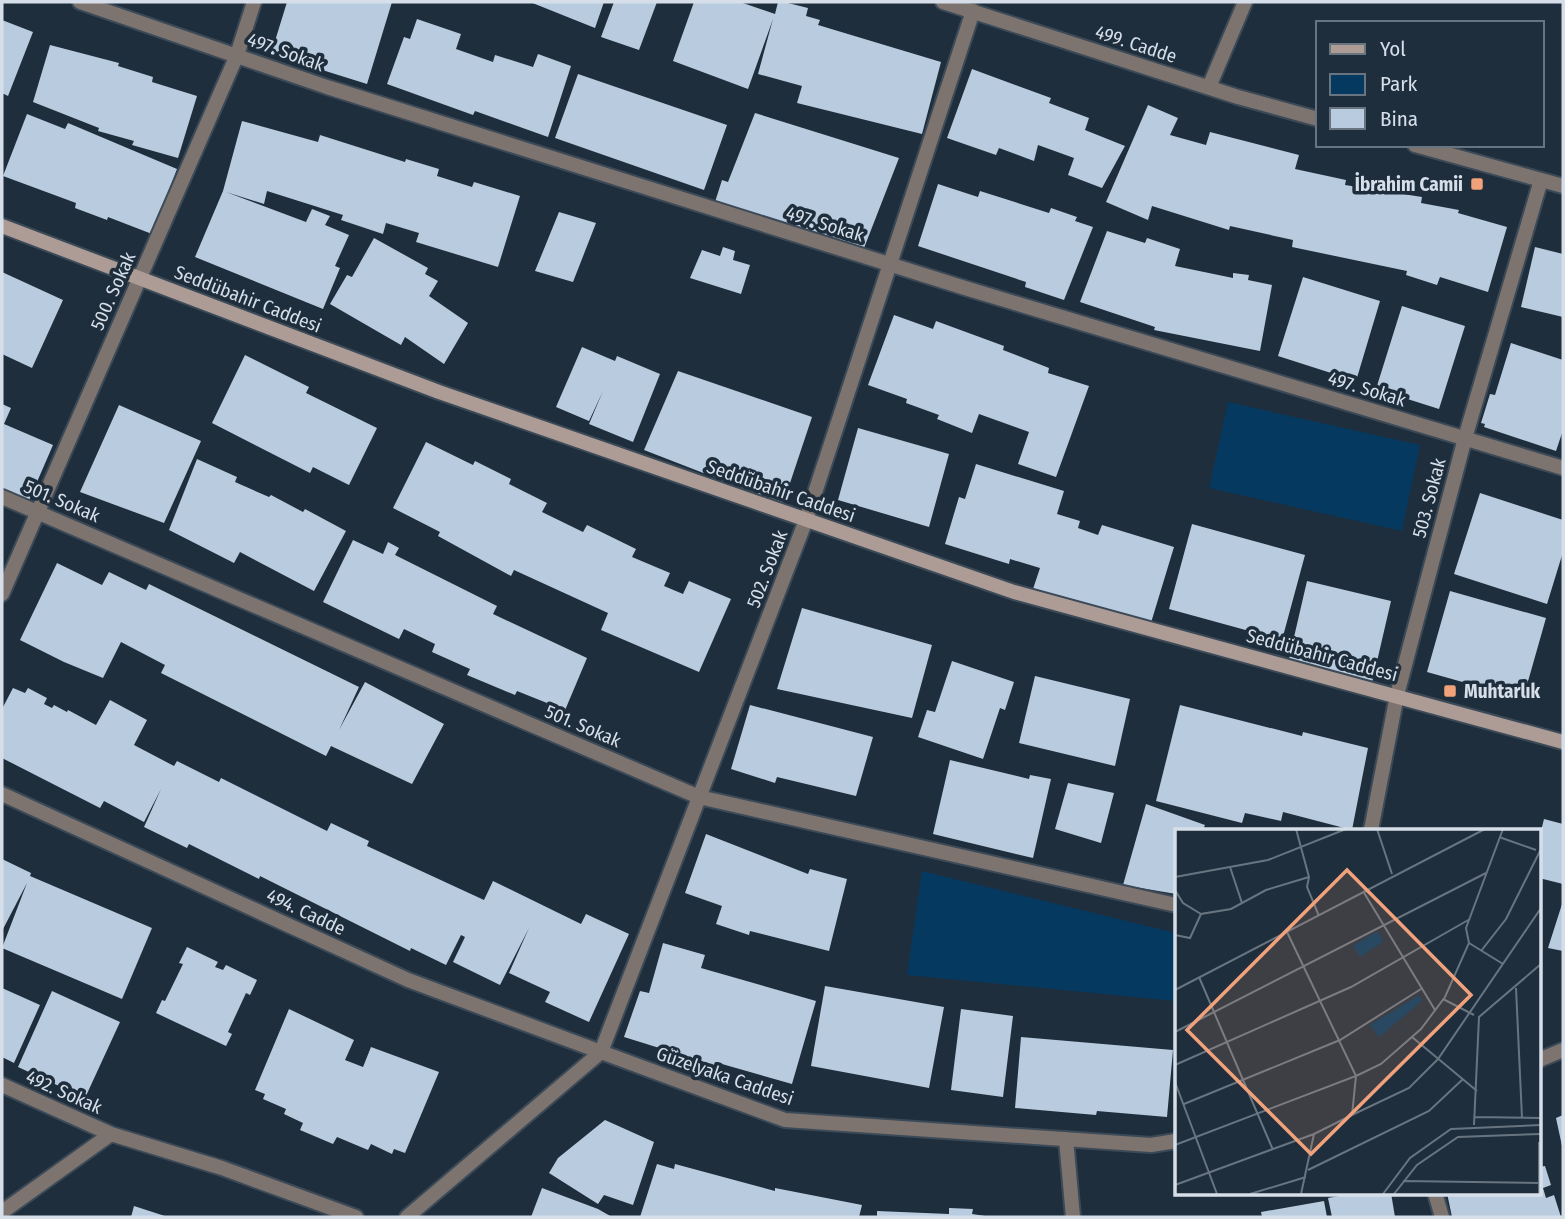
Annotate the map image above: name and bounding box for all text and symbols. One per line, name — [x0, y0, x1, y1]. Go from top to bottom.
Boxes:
street label: 499. Cadde — [1092, 20, 1180, 68]
legend — [1316, 21, 1544, 147]
street label: 497. Sokak — [244, 27, 328, 77]
text: Yol — [1380, 36, 1406, 62]
text: Park — [1380, 71, 1418, 97]
text: Bina — [1380, 106, 1418, 132]
place label: İbrahim Camii — [1355, 172, 1463, 196]
marker: İbrahim Camii — [1469, 176, 1485, 192]
street label: 497. Sokak — [783, 201, 867, 247]
street label: 500. Sokak — [86, 248, 140, 334]
street label: Seddübahir Caddesi — [171, 260, 325, 338]
street label: 497. Sokak — [1325, 366, 1409, 412]
street label: Seddübahir Caddesi — [704, 455, 858, 527]
street label: 503. Sokak — [1407, 455, 1451, 540]
street label: 501. Sokak — [21, 475, 104, 527]
street label: 502. Sokak — [742, 527, 792, 611]
street label: Seddübahir Caddesi — [1244, 624, 1400, 686]
place label: Muhtarlık — [1464, 680, 1541, 703]
marker: Muhtarlık — [1442, 683, 1458, 699]
street label: 501. Sokak — [542, 700, 625, 752]
inset map — [1175, 829, 1540, 1194]
street label: 494. Cadde — [263, 884, 349, 940]
street label: Güzelyaka Caddesi — [653, 1042, 797, 1110]
street label: 492. Sokak — [22, 1065, 106, 1119]

